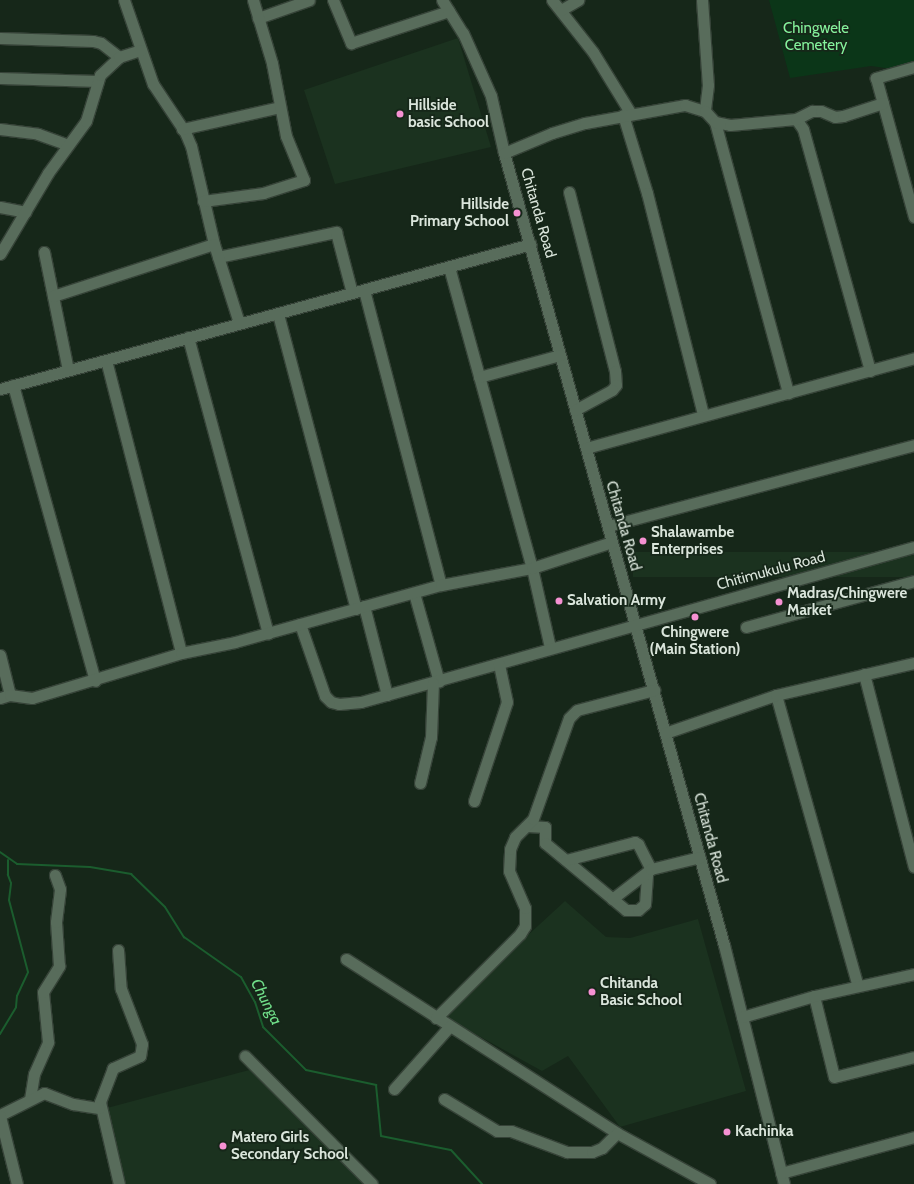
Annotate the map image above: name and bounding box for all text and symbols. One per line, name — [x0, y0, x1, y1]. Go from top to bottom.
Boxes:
park label: Chingwele Cemetery — [783, 19, 849, 54]
place label: Hillside basic School — [408, 96, 489, 131]
marker: Hillside basic School — [395, 109, 405, 119]
street label: Chitanda Road — [517, 166, 559, 260]
place label: Hillside Primary School — [410, 195, 509, 230]
marker: Hillside Primary School — [512, 208, 522, 218]
street label: Chitanda Road — [602, 479, 644, 573]
place label: Shalawambe Enterprises — [651, 523, 734, 558]
marker: Shalawambe Enterprises — [638, 536, 648, 546]
street label: Chitimukulu Road — [715, 548, 827, 594]
place label: Madras/Chingwere Market — [787, 584, 907, 619]
place label: Salvation Army — [567, 592, 666, 610]
marker: Salvation Army — [554, 596, 564, 606]
marker: Madras/Chingwere Market — [774, 597, 784, 607]
marker: Chingwere (Main Station) — [690, 612, 700, 622]
place label: Chingwere (Main Station) — [649, 623, 741, 658]
street label: Chitanda Road — [689, 791, 731, 885]
place label: Chitanda Basic School — [600, 974, 682, 1009]
water label: Chunga — [246, 976, 286, 1028]
marker: Chitanda Basic School — [587, 987, 597, 997]
place label: Kachinka — [735, 1123, 793, 1141]
marker: Kachinka — [722, 1127, 732, 1137]
place label: Matero Girls Secondary School — [231, 1128, 348, 1163]
marker: Matero Girls Secondary School — [218, 1141, 228, 1151]

